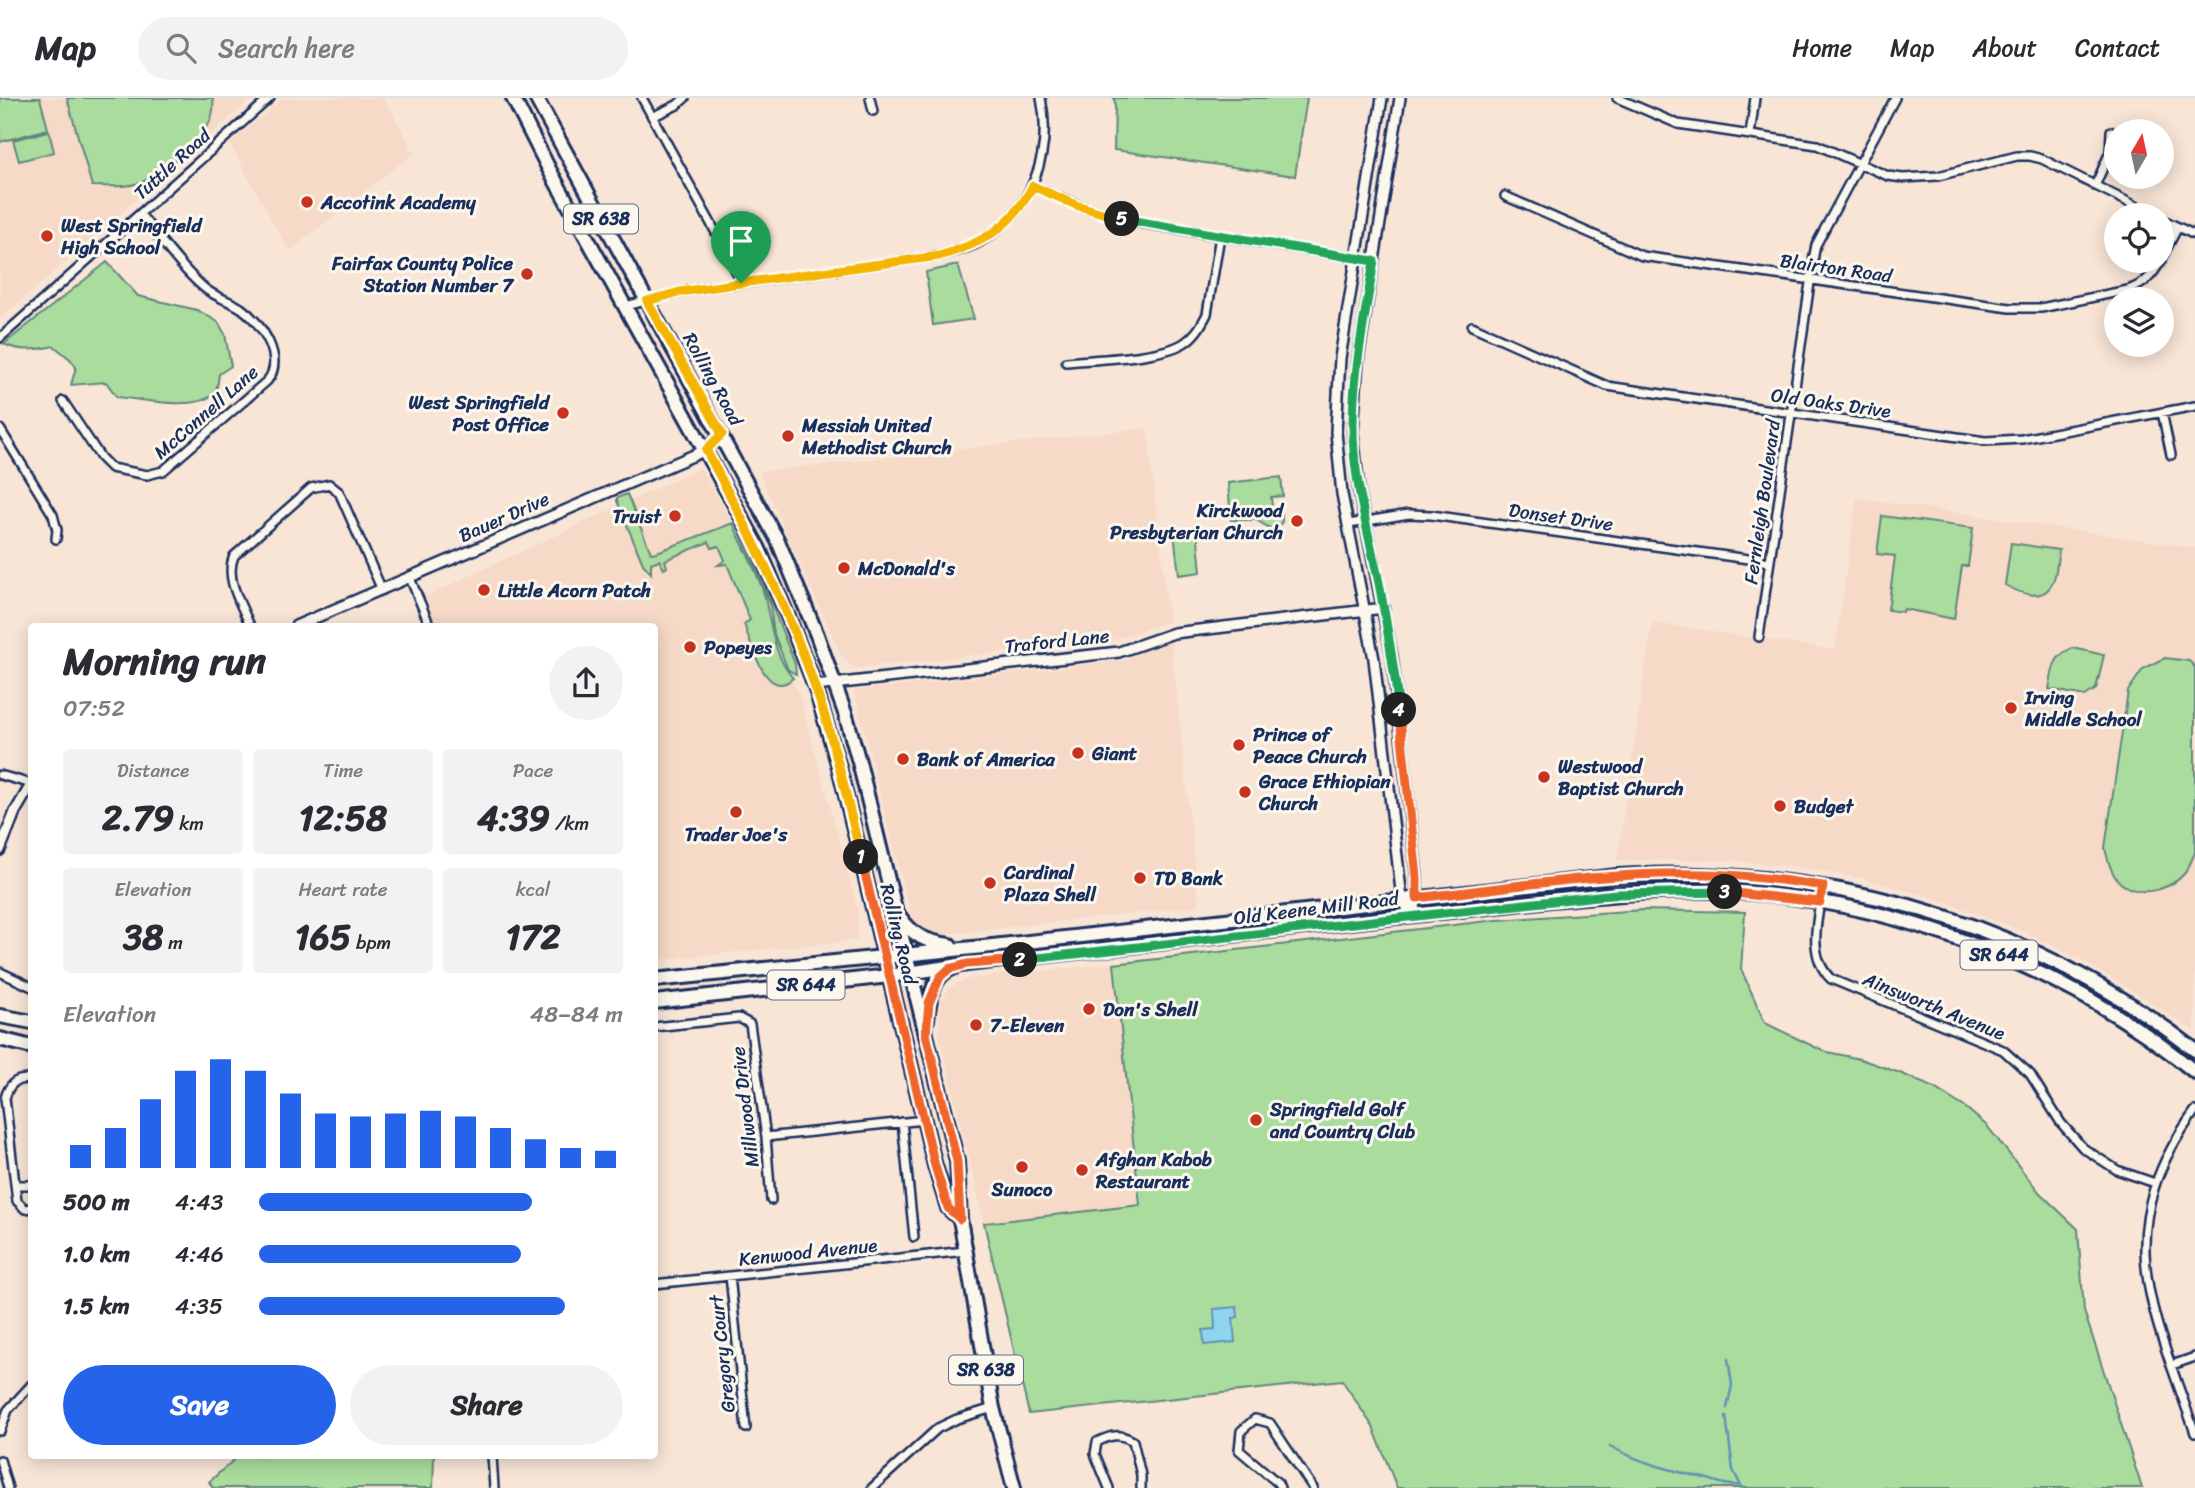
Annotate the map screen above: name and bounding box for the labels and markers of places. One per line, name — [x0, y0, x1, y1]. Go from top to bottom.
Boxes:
place label: Accotink Academy — [320, 186, 477, 219]
marker: Accotink Academy — [299, 194, 315, 210]
pin: 5 — [1104, 202, 1140, 236]
place label: West Springfield High School — [60, 209, 203, 264]
pin — [711, 211, 771, 283]
marker: West Springfield High School — [39, 228, 55, 244]
place label: Fairfax County Police Station Number 7 — [331, 247, 515, 302]
marker: Fairfax County Police Station Number 7 — [519, 266, 535, 282]
place label: West Springfield Post Office — [409, 386, 551, 441]
marker: West Springfield Post Office — [555, 405, 571, 421]
place label: Messiah United Methodist Church — [801, 409, 952, 464]
marker: Messiah United Methodist Church — [780, 428, 796, 444]
place label: Kirckwood Presbyterian Church — [1110, 494, 1285, 549]
place label: Truist — [613, 500, 662, 533]
marker: Truist — [667, 508, 683, 524]
marker: Kirckwood Presbyterian Church — [1289, 513, 1305, 529]
place label: McDonald's — [857, 552, 956, 585]
marker: McDonald's — [836, 560, 852, 576]
place label: Little Acorn Patch — [498, 574, 651, 607]
marker: Little Acorn Patch — [476, 582, 492, 598]
place label: Popeyes — [704, 631, 773, 664]
marker: Popeyes — [682, 639, 698, 655]
place label: Irving Middle School — [2024, 681, 2142, 736]
pin: 4 — [1382, 692, 1416, 728]
marker: Irving Middle School — [2003, 700, 2019, 716]
place label: Prince of Peace Church — [1253, 718, 1367, 773]
place label: Giant — [1091, 737, 1138, 770]
marker: Prince of Peace Church — [1231, 737, 1247, 753]
place label: Bank of America — [917, 743, 1055, 776]
marker: Giant — [1070, 745, 1086, 761]
place label: Westwood Baptist Church — [1558, 750, 1683, 805]
marker: Bank of America — [895, 751, 911, 767]
place label: Grace Ethiopian Church — [1258, 765, 1391, 820]
marker: Westwood Baptist Church — [1536, 769, 1552, 785]
marker: Grace Ethiopian Church — [1237, 784, 1253, 800]
place label: Budget — [1794, 790, 1855, 823]
marker: Budget — [1772, 798, 1788, 814]
marker: Trader Joe's — [728, 804, 744, 820]
place label: Trader Joe's — [685, 818, 789, 851]
pin: 1 — [844, 840, 878, 874]
place label: Cardinal Plaza Shell — [1003, 856, 1097, 911]
place label: TD Bank — [1154, 862, 1224, 895]
marker: TD Bank — [1132, 870, 1148, 886]
pin: 3 — [1708, 874, 1742, 910]
marker: Cardinal Plaza Shell — [982, 875, 998, 891]
pin: 2 — [1002, 942, 1038, 978]
place label: Don's Shell — [1103, 993, 1199, 1026]
marker: Don's Shell — [1081, 1001, 1097, 1017]
place label: 7-Eleven — [990, 1009, 1065, 1042]
marker: 7-Eleven — [968, 1017, 984, 1033]
place label: Springfield Golf and Country Club — [1269, 1093, 1415, 1148]
marker: Springfield Golf and Country Club — [1248, 1112, 1264, 1128]
place label: Afghan Kabob Restaurant — [1095, 1143, 1212, 1198]
marker: Sunoco — [1014, 1159, 1030, 1175]
marker: Afghan Kabob Restaurant — [1074, 1162, 1090, 1178]
place label: Sunoco — [991, 1173, 1053, 1206]

